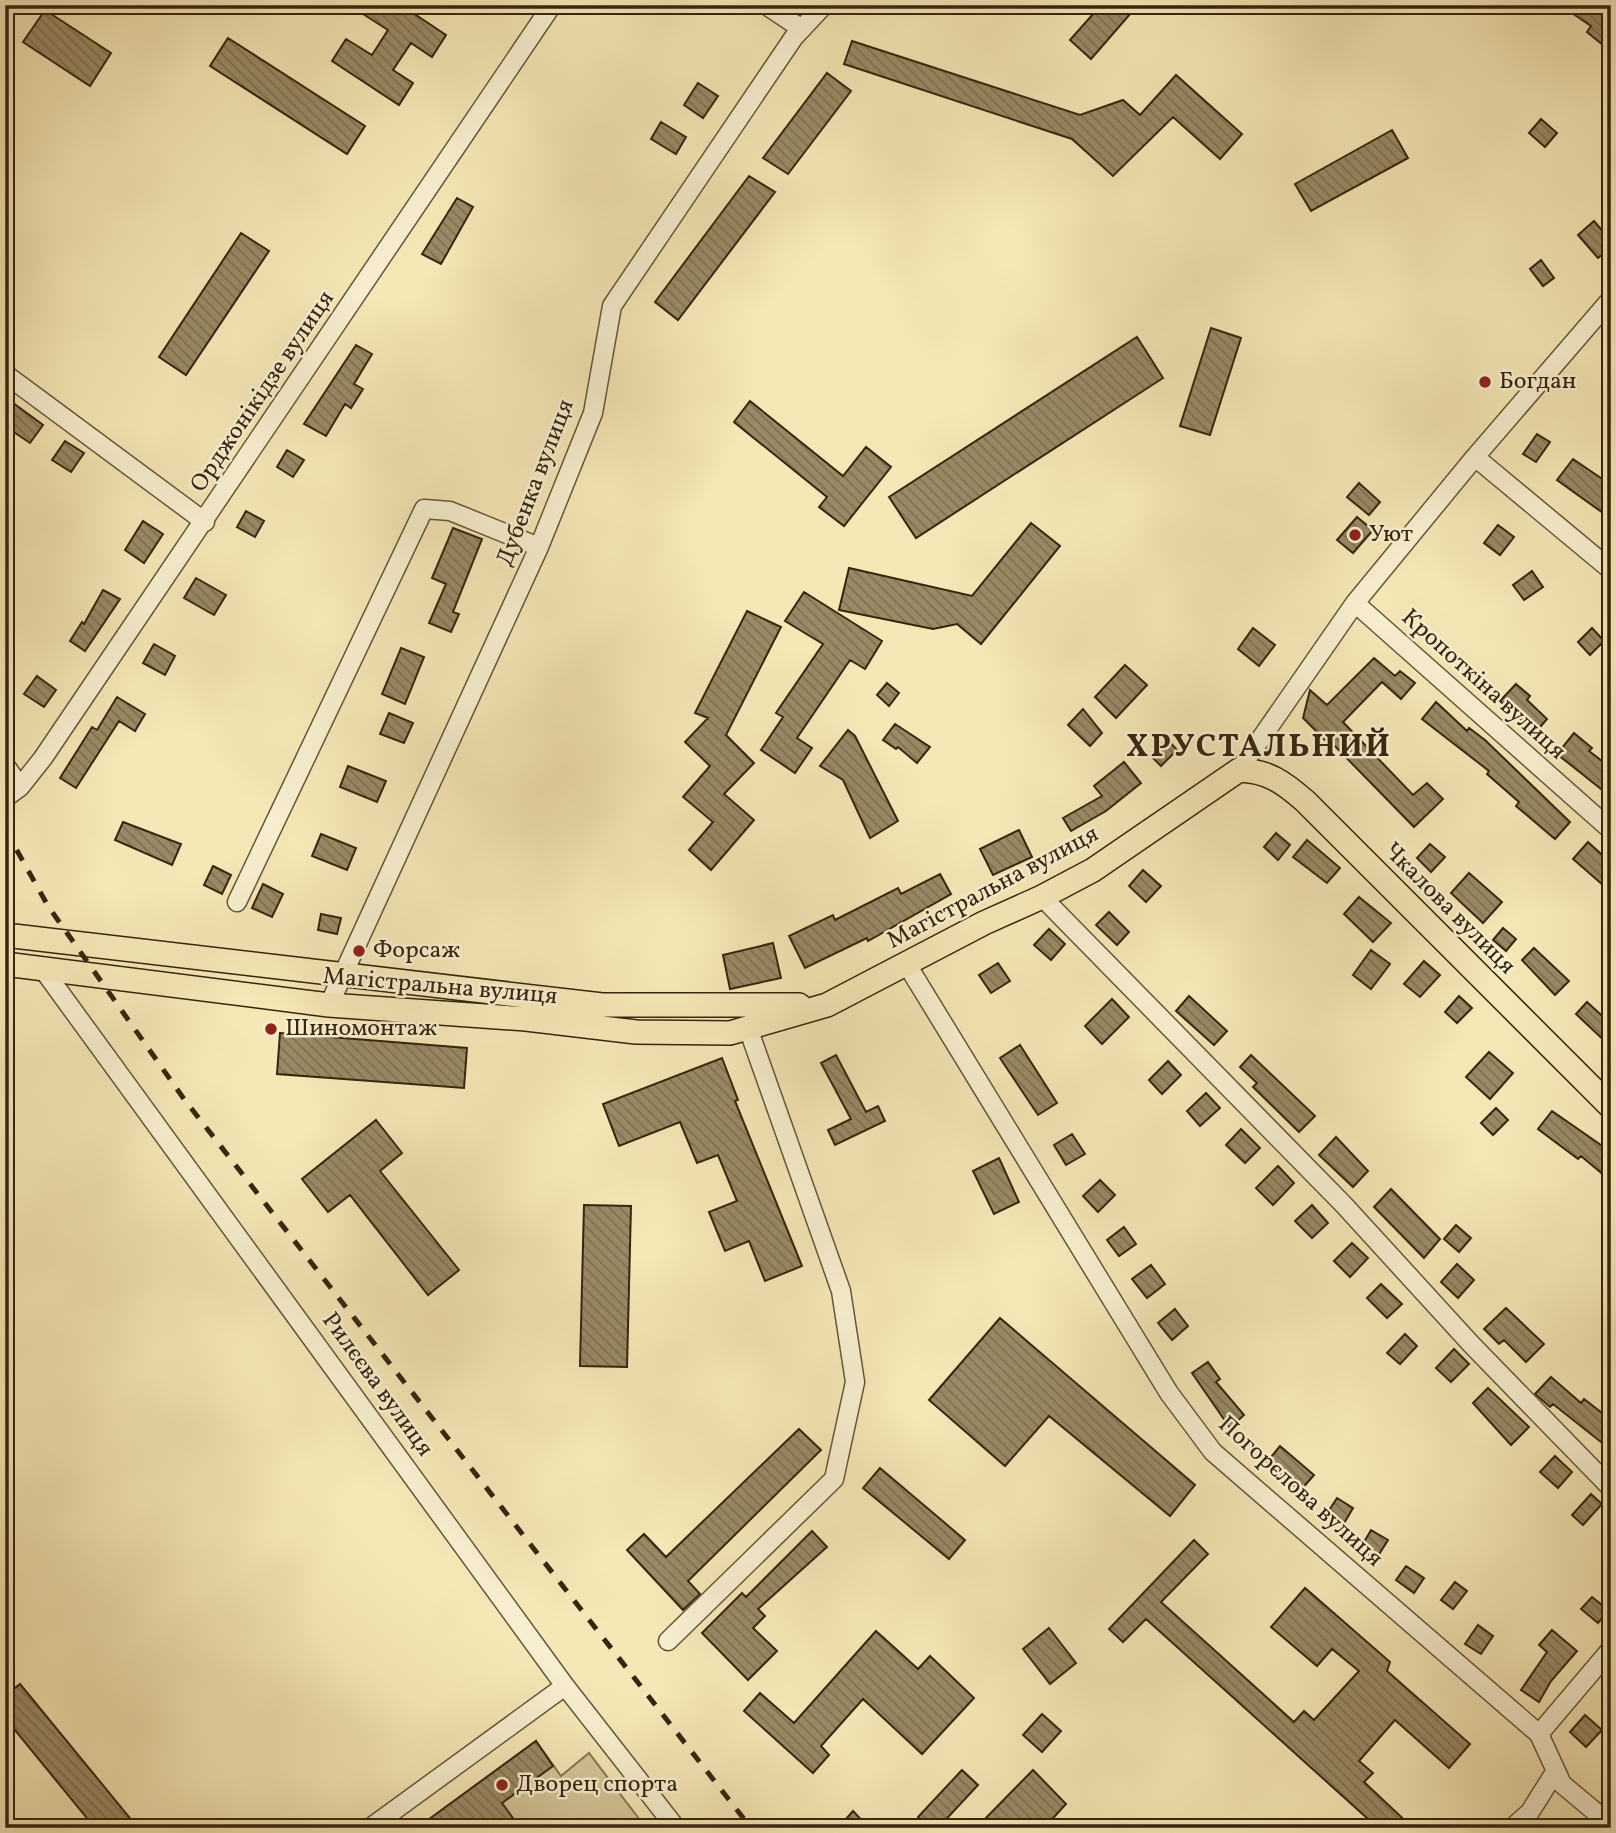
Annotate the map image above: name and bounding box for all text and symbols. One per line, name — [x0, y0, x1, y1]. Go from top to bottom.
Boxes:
street label: Орджонікідзе вулиця — [183, 284, 343, 500]
place label: Богдан — [1499, 365, 1576, 399]
marker: Богдан — [1477, 374, 1493, 390]
street label: Дубенка вулиця — [489, 395, 583, 571]
place label: Уют — [1369, 518, 1413, 552]
marker: Уют — [1347, 527, 1363, 543]
street label: Кропоткіна вулиця — [1393, 602, 1573, 768]
district label: ХРУСТАЛЬНИЙ — [1126, 726, 1392, 770]
street label: Магістральна вулиця — [881, 818, 1105, 958]
street label: Чкалова вулиця — [1375, 835, 1523, 983]
place label: Форсаж — [373, 934, 460, 968]
marker: Форсаж — [351, 943, 367, 959]
street label: Магістральна вулиця — [321, 960, 559, 1014]
place label: Шиномонтаж — [285, 1012, 437, 1046]
marker: Шиномонтаж — [263, 1021, 279, 1037]
street label: Рилєєва вулиця — [313, 1306, 441, 1464]
street label: Погорєлова вулиця — [1210, 1409, 1390, 1575]
place label: Дворец спорта — [516, 1768, 678, 1802]
marker: Дворец спорта — [494, 1777, 510, 1793]

